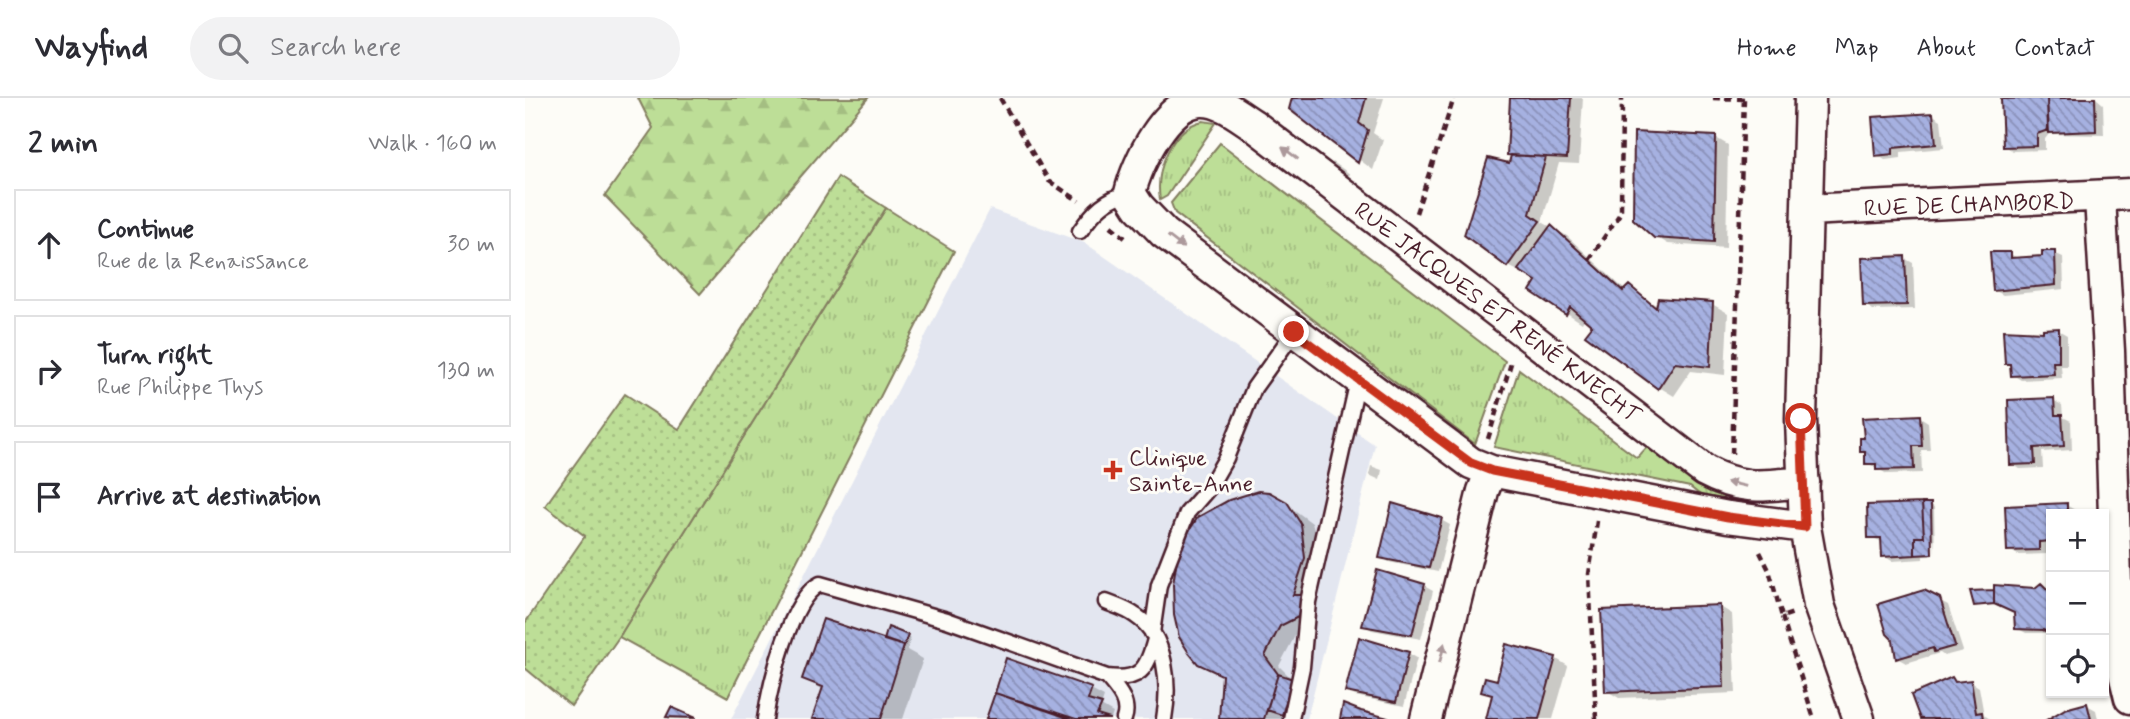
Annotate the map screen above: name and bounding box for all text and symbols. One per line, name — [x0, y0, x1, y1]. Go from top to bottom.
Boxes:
search box — [190, 17, 680, 80]
text: Wayfind — [35, 26, 148, 70]
icon: search — [214, 29, 252, 67]
text: Search here — [270, 31, 401, 65]
text: Home — [1737, 33, 1797, 64]
text: Map — [1835, 33, 1879, 64]
text: About — [1917, 33, 1976, 64]
text: Contact — [2014, 33, 2095, 64]
text: 2 min — [28, 124, 98, 163]
text: Walk · 160 m — [368, 129, 497, 159]
one-way arrow — [1281, 146, 1299, 160]
street label: RUE DE CHAMBORD — [1863, 187, 2075, 225]
street label: RUE JACQUES ET RENÉ KNECHT — [1348, 195, 1648, 432]
text: Continue — [97, 213, 194, 247]
icon: ahead — [30, 226, 68, 264]
text: 30 m — [447, 230, 495, 260]
one-way arrow — [1167, 235, 1186, 249]
text: Rue de la Renaissance — [97, 247, 309, 277]
route end — [1278, 316, 1309, 347]
text: Turn right — [97, 339, 213, 373]
icon: right — [30, 352, 68, 390]
text: 130 m — [437, 356, 495, 386]
text: Rue Philippe Thys — [97, 373, 263, 403]
route start — [1785, 403, 1816, 434]
place label: Clinique Sainte-Anne — [1129, 444, 1253, 500]
marker: Clinique Sainte-Anne — [1103, 460, 1123, 480]
icon: arrive — [30, 478, 68, 516]
one-way arrow — [1725, 478, 1747, 489]
text: Arrive at destination — [97, 480, 321, 514]
map controls — [2046, 509, 2109, 698]
button: + — [2046, 509, 2109, 572]
button: − — [2046, 572, 2109, 635]
button: locate — [2046, 635, 2109, 698]
one-way arrow — [1437, 642, 1448, 664]

